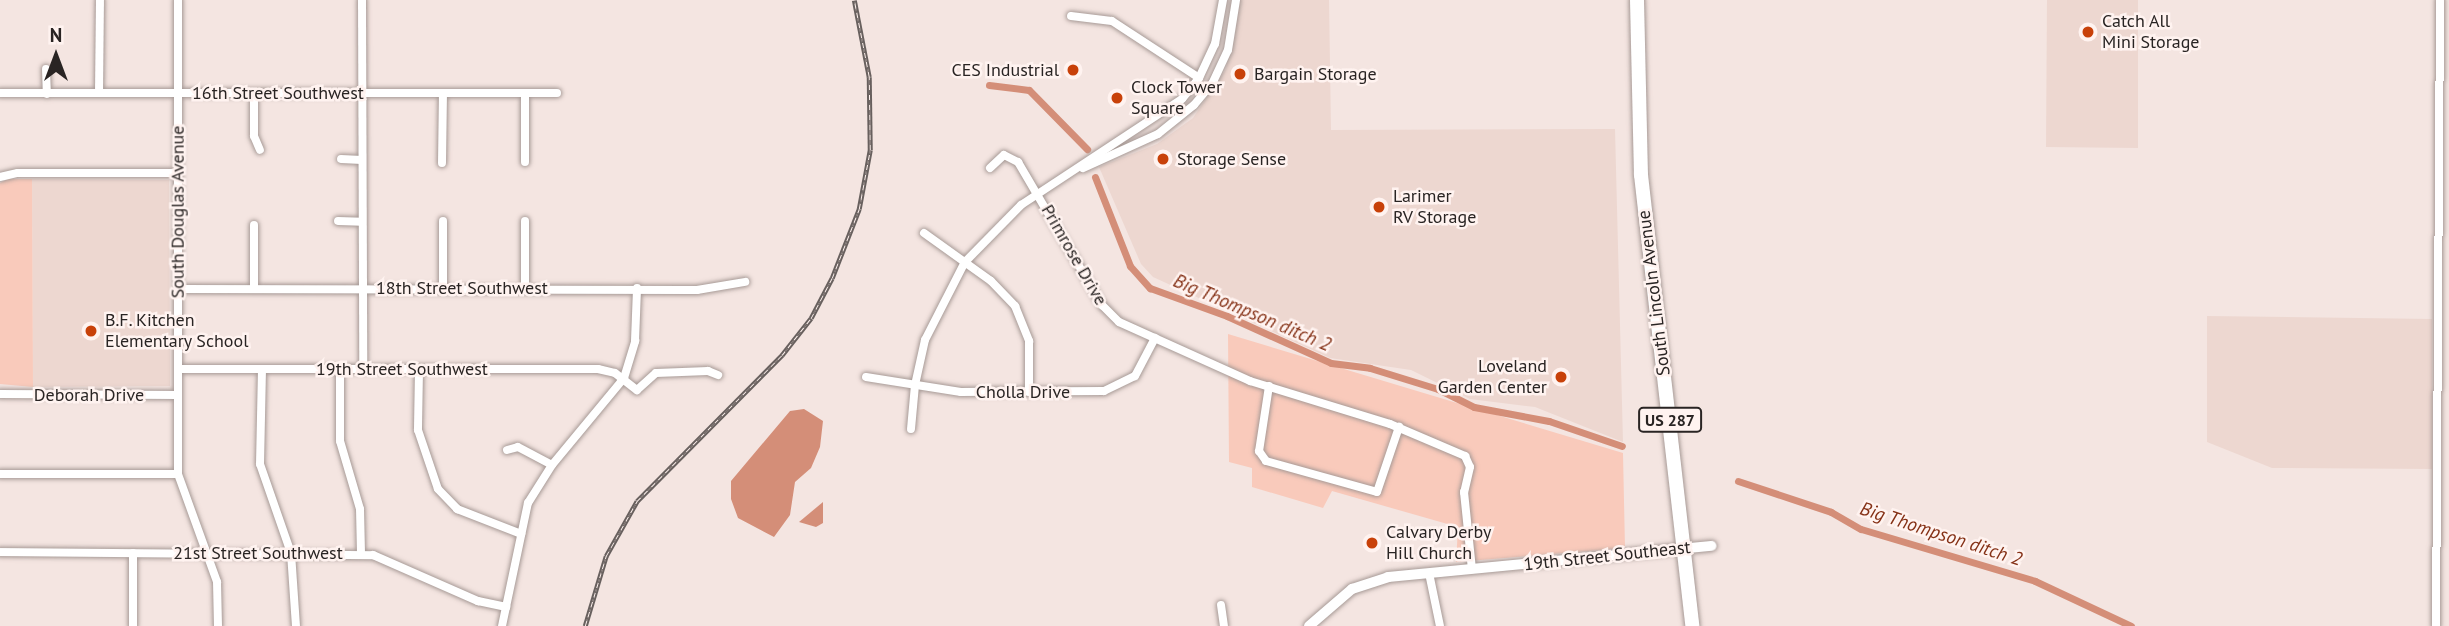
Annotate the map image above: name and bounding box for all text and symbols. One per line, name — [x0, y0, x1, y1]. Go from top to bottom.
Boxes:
place label: Catch All Mini Storage — [2102, 11, 2200, 54]
north arrow — [21, 21, 91, 91]
text: N — [50, 23, 62, 47]
marker: Catch All Mini Storage — [2080, 24, 2096, 40]
place label: CES Industrial — [951, 59, 1059, 81]
marker: CES Industrial — [1065, 62, 1081, 78]
place label: Bargain Storage — [1254, 63, 1377, 85]
marker: Bargain Storage — [1232, 66, 1248, 82]
place label: Clock Tower Square — [1131, 77, 1223, 119]
street label: 16th Street Southwest — [192, 82, 364, 104]
marker: Clock Tower Square — [1109, 90, 1125, 106]
street label: South Douglas Avenue — [167, 125, 189, 299]
place label: Storage Sense — [1177, 148, 1286, 170]
marker: Storage Sense — [1155, 151, 1171, 167]
place label: Larimer RV Storage — [1393, 186, 1477, 228]
marker: Larimer RV Storage — [1371, 199, 1387, 215]
street label: Primrose Drive — [1036, 201, 1112, 309]
street label: South Lincoln Avenue — [1633, 209, 1675, 377]
water label: Big Thompson ditch 2 — [1170, 269, 1334, 357]
street label: 18th Street Southwest — [376, 277, 548, 299]
place label: B.F. Kitchen Elementary School — [105, 310, 249, 352]
marker: B.F. Kitchen Elementary School — [83, 323, 99, 339]
place label: Loveland Garden Center — [1438, 356, 1547, 398]
street label: 19th Street Southwest — [316, 358, 488, 380]
marker: Loveland Garden Center — [1553, 369, 1569, 385]
street label: Cholla Drive — [976, 381, 1070, 403]
street label: Deborah Drive — [34, 384, 144, 406]
road number: US 287 — [1637, 408, 1703, 432]
water label: Big Thompson ditch 2 — [1857, 497, 2025, 571]
place label: Calvary Derby Hill Church — [1386, 522, 1492, 564]
marker: Calvary Derby Hill Church — [1364, 535, 1380, 551]
street label: 19th Street Southeast — [1522, 536, 1692, 576]
street label: 21st Street Southwest — [173, 542, 343, 564]

